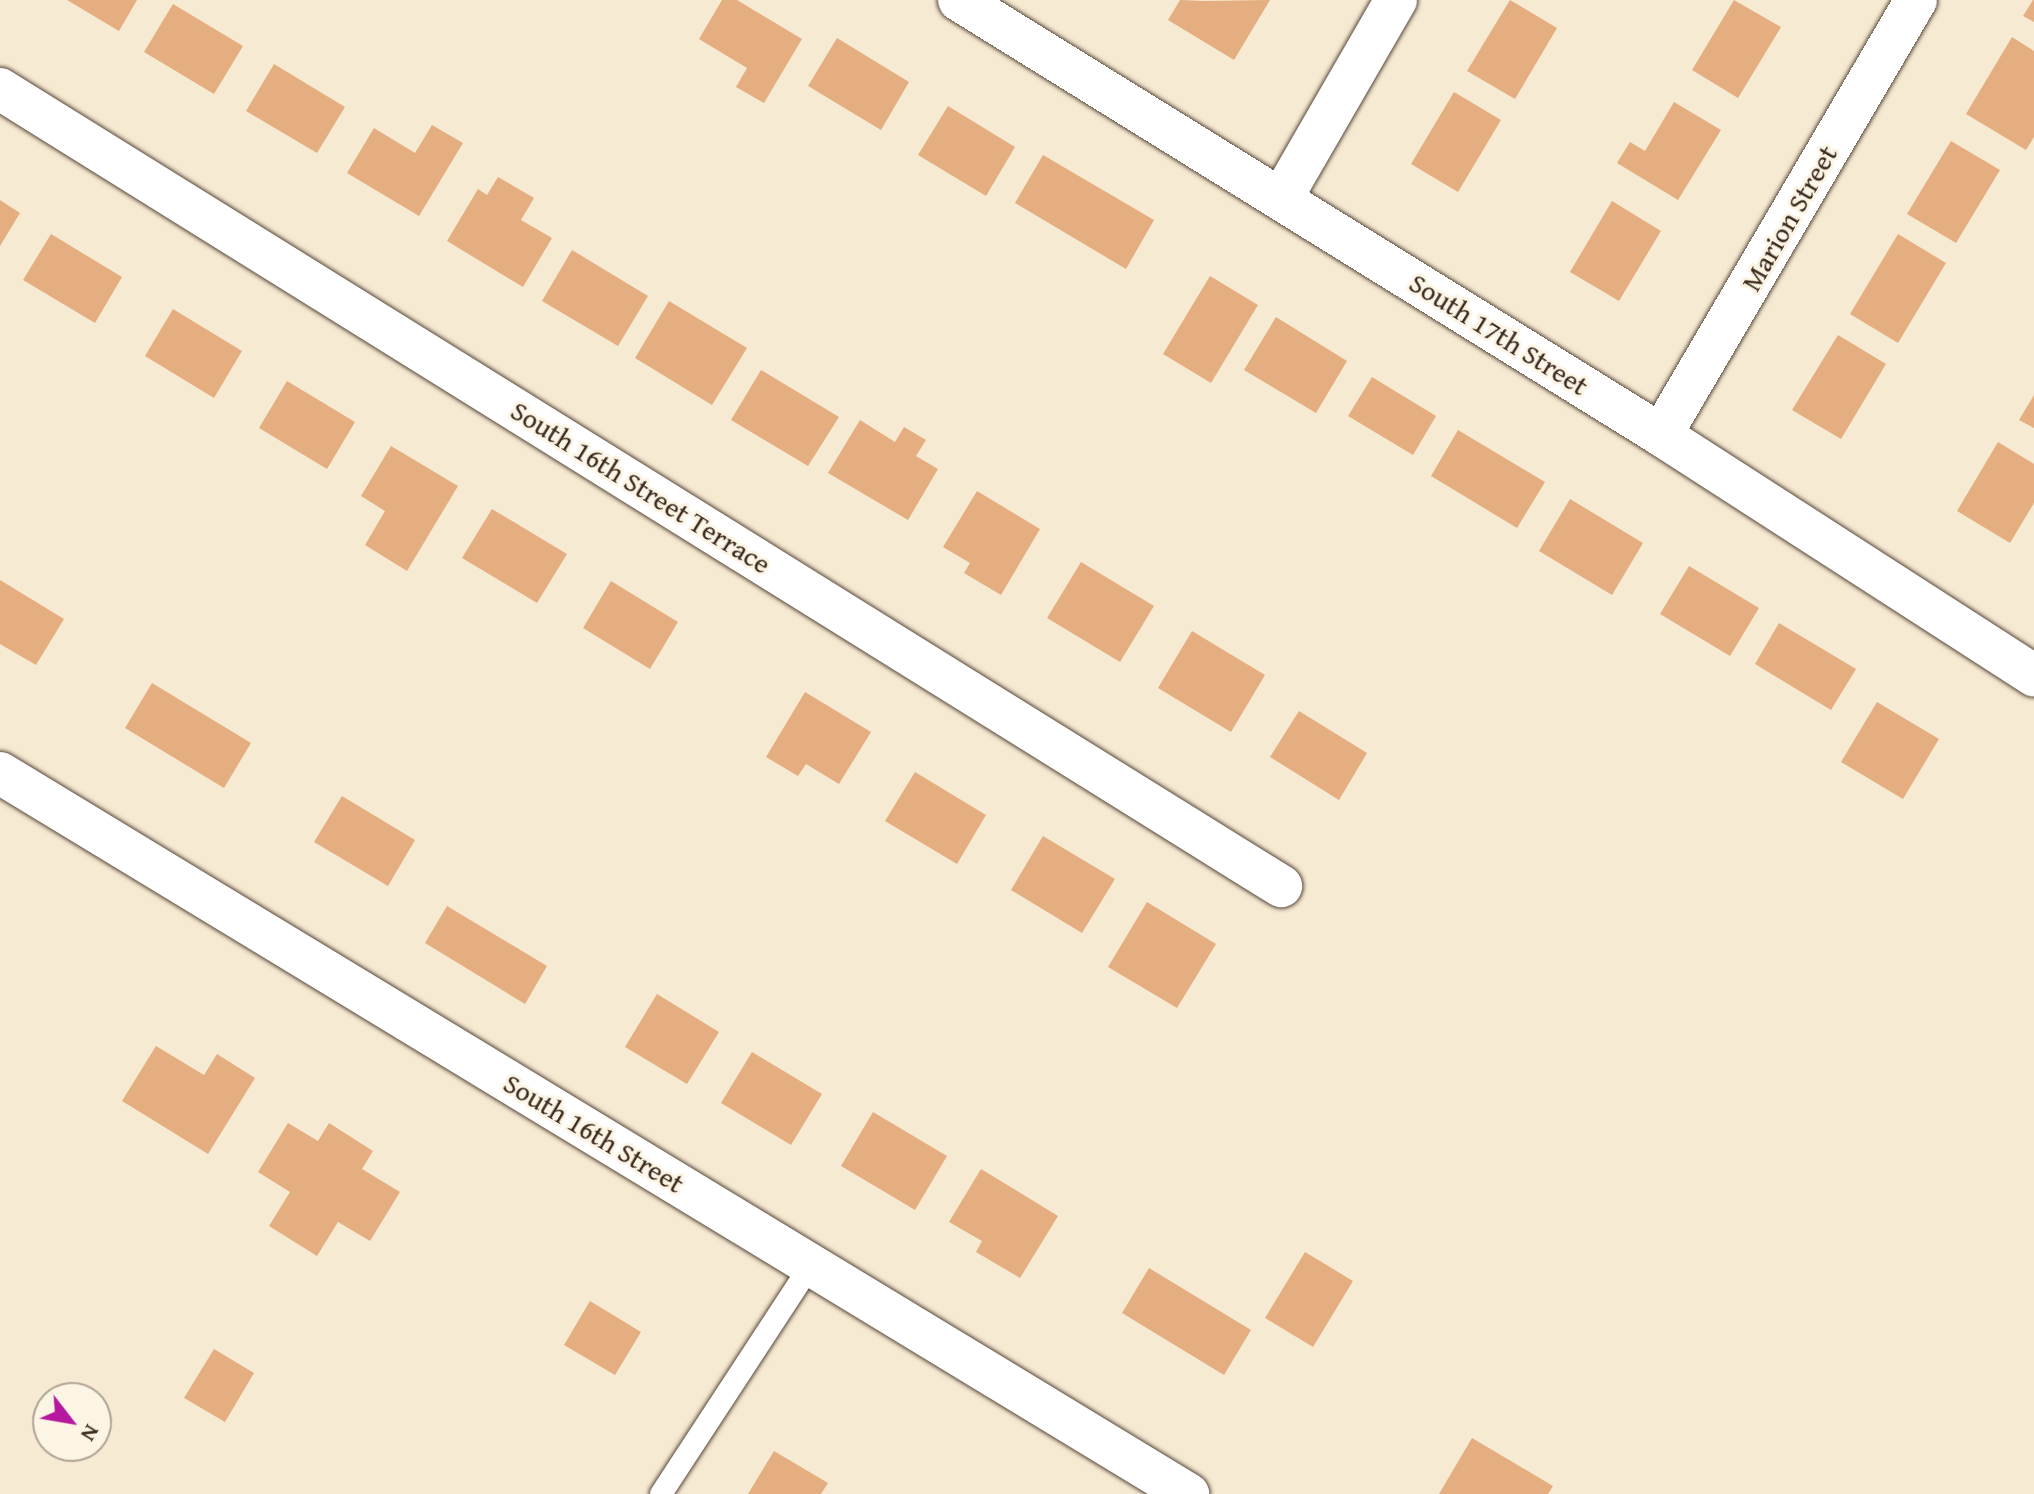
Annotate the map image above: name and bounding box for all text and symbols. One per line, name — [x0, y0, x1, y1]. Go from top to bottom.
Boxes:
street label: Marion Street — [1734, 139, 1844, 297]
street label: South 17th Street — [1403, 266, 1595, 402]
street label: South 16th Street Terrace — [505, 393, 777, 581]
street label: South 16th Street — [498, 1066, 690, 1200]
north arrow — [32, 1382, 112, 1462]
text: N — [73, 1419, 108, 1448]

